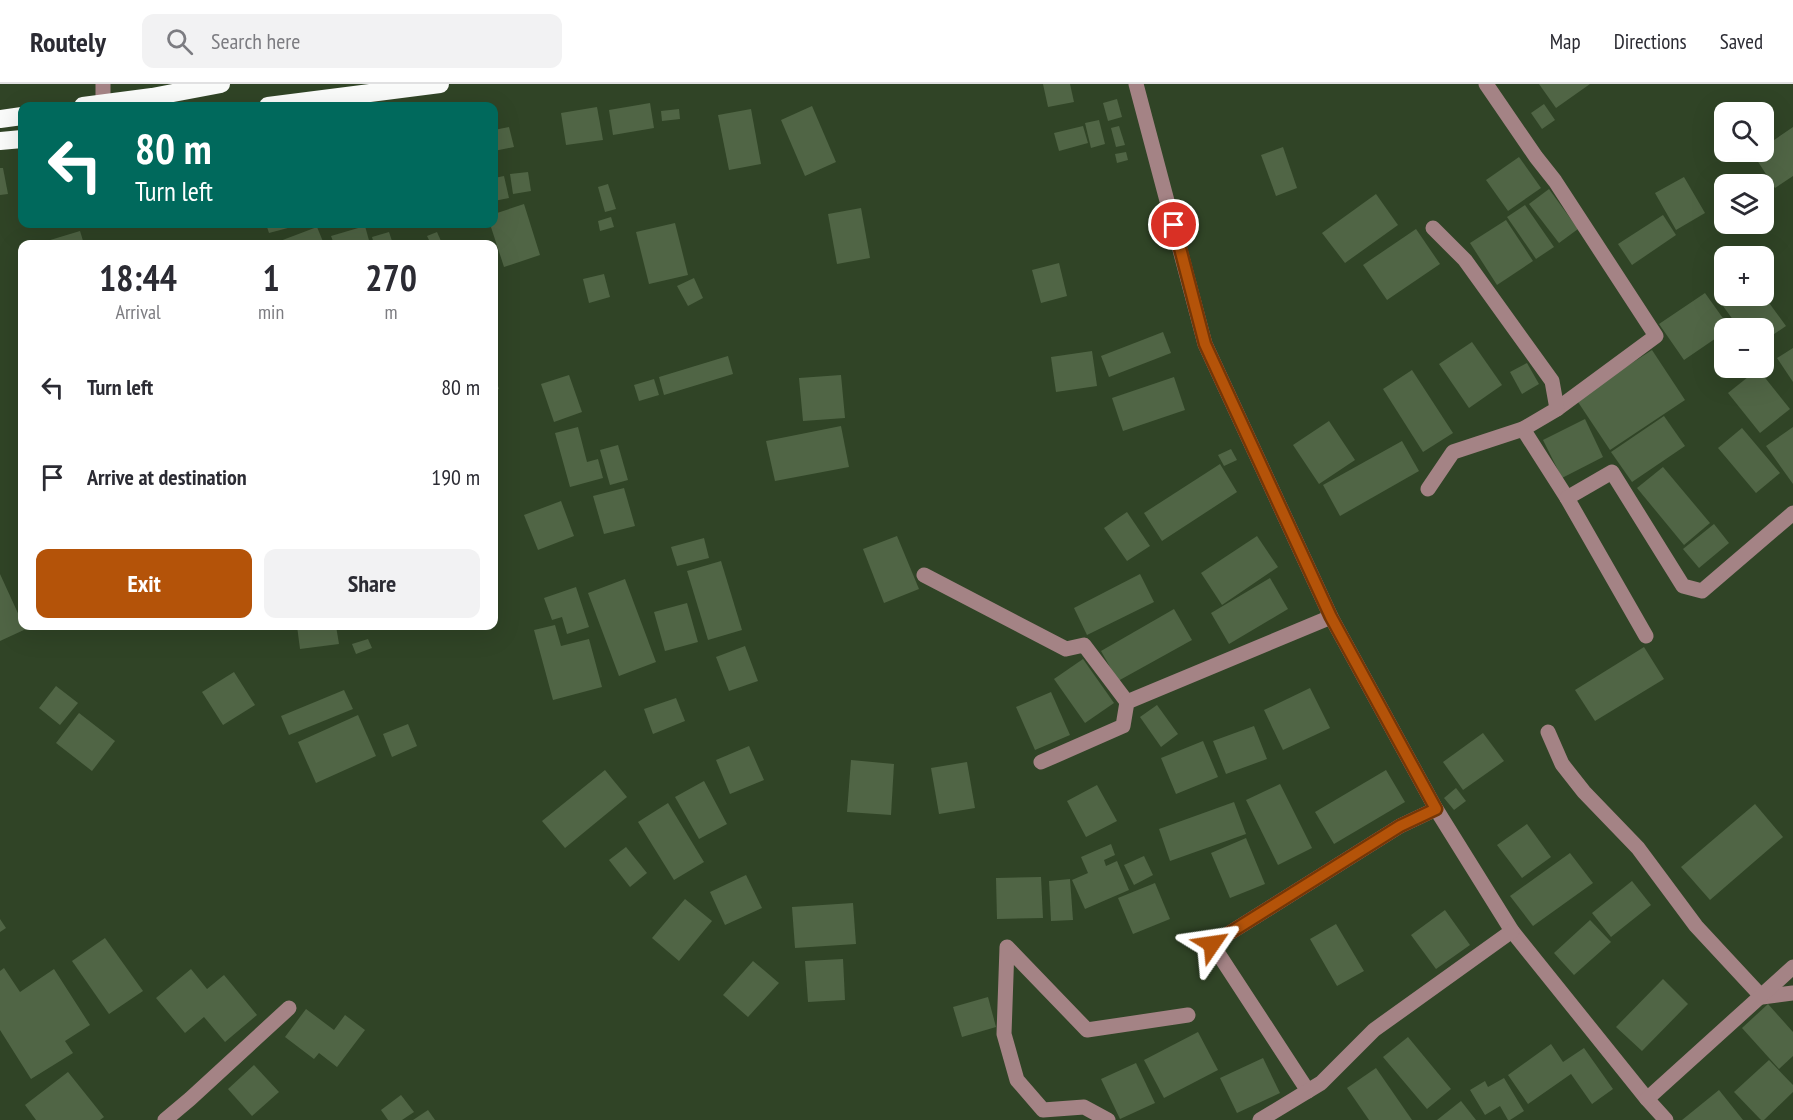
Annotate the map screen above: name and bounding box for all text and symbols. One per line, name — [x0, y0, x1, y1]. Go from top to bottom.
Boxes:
search box — [142, 14, 562, 68]
text: Routely — [30, 23, 106, 60]
icon: search — [163, 25, 196, 58]
text: Search here — [211, 27, 300, 55]
text: Map — [1550, 28, 1581, 55]
text: Directions — [1614, 28, 1687, 55]
text: Saved — [1720, 28, 1763, 55]
map controls — [1714, 102, 1774, 378]
button: search — [1714, 102, 1774, 162]
text: 80 m — [135, 121, 212, 176]
icon: left — [36, 126, 114, 204]
text: Turn left — [135, 174, 213, 208]
button: layers — [1714, 174, 1774, 234]
pin — [1148, 199, 1199, 250]
icon: arrive — [1157, 208, 1190, 241]
button: + — [1714, 246, 1774, 306]
text: 18:44 — [99, 254, 177, 301]
text: 1 — [262, 254, 280, 301]
text: 270 — [365, 254, 417, 301]
text: Arrival — [115, 299, 161, 325]
text: min — [258, 299, 284, 325]
text: m — [385, 299, 398, 325]
button: − — [1714, 318, 1774, 378]
icon: left — [36, 371, 69, 404]
text: Turn left — [87, 373, 153, 401]
text: 80 m — [441, 373, 480, 401]
icon: arrive — [36, 461, 69, 494]
text: Arrive at destination — [87, 463, 247, 491]
text: 190 m — [431, 463, 480, 491]
button: Exit — [36, 549, 252, 618]
button: Share — [264, 549, 480, 618]
position arrow — [1180, 912, 1244, 976]

